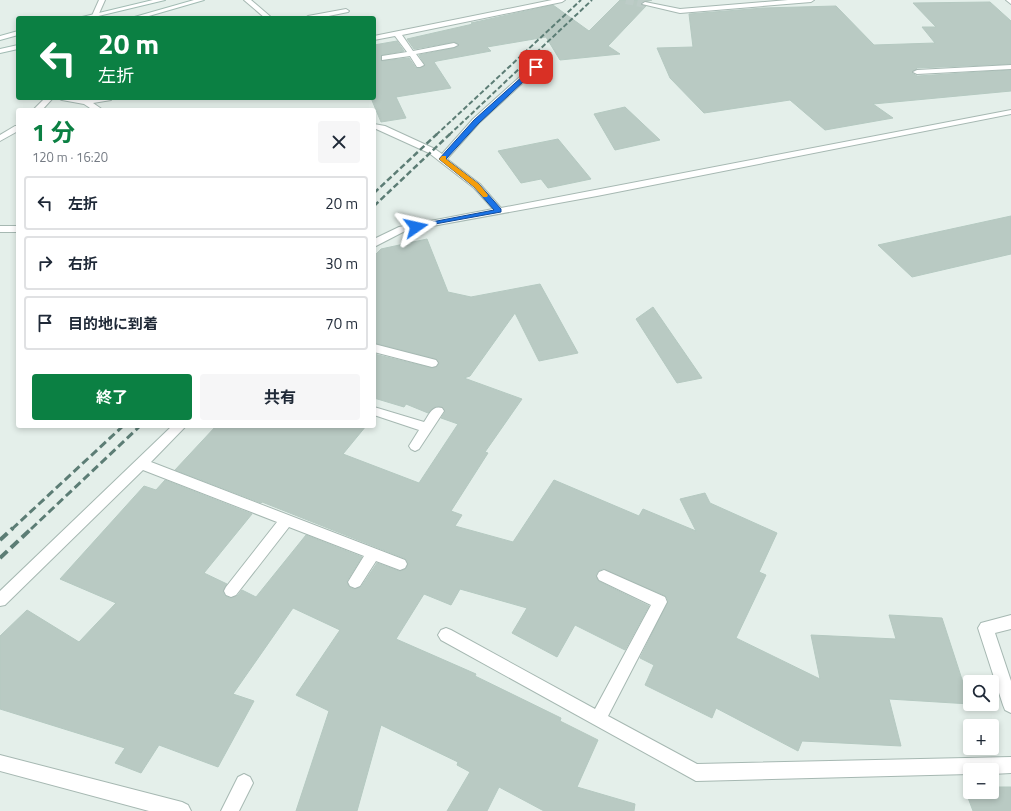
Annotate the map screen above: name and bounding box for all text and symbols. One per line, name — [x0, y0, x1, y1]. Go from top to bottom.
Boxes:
text: 20 m — [98, 22, 159, 65]
icon: left — [32, 32, 84, 84]
pin — [519, 50, 553, 84]
icon: arrive — [525, 56, 547, 78]
text: 左折 — [98, 62, 134, 89]
text: 1 分 — [32, 114, 75, 150]
button: close — [318, 121, 360, 163]
text: 120 m · 16:20 — [32, 147, 108, 167]
icon: left — [34, 192, 56, 214]
text: 左折 — [68, 192, 98, 215]
text: 20 m — [325, 192, 358, 215]
position arrow — [395, 206, 437, 248]
icon: right — [34, 252, 56, 274]
text: 右折 — [68, 252, 98, 275]
text: 30 m — [325, 252, 358, 275]
icon: arrive — [34, 312, 56, 334]
text: 目的地に到着 — [68, 312, 158, 335]
text: 70 m — [325, 312, 358, 335]
button: 終了 — [32, 374, 192, 420]
button: 共有 — [200, 374, 360, 420]
map controls — [963, 675, 999, 799]
button: search — [963, 675, 999, 711]
button: + — [963, 719, 999, 755]
button: − — [963, 763, 999, 799]

